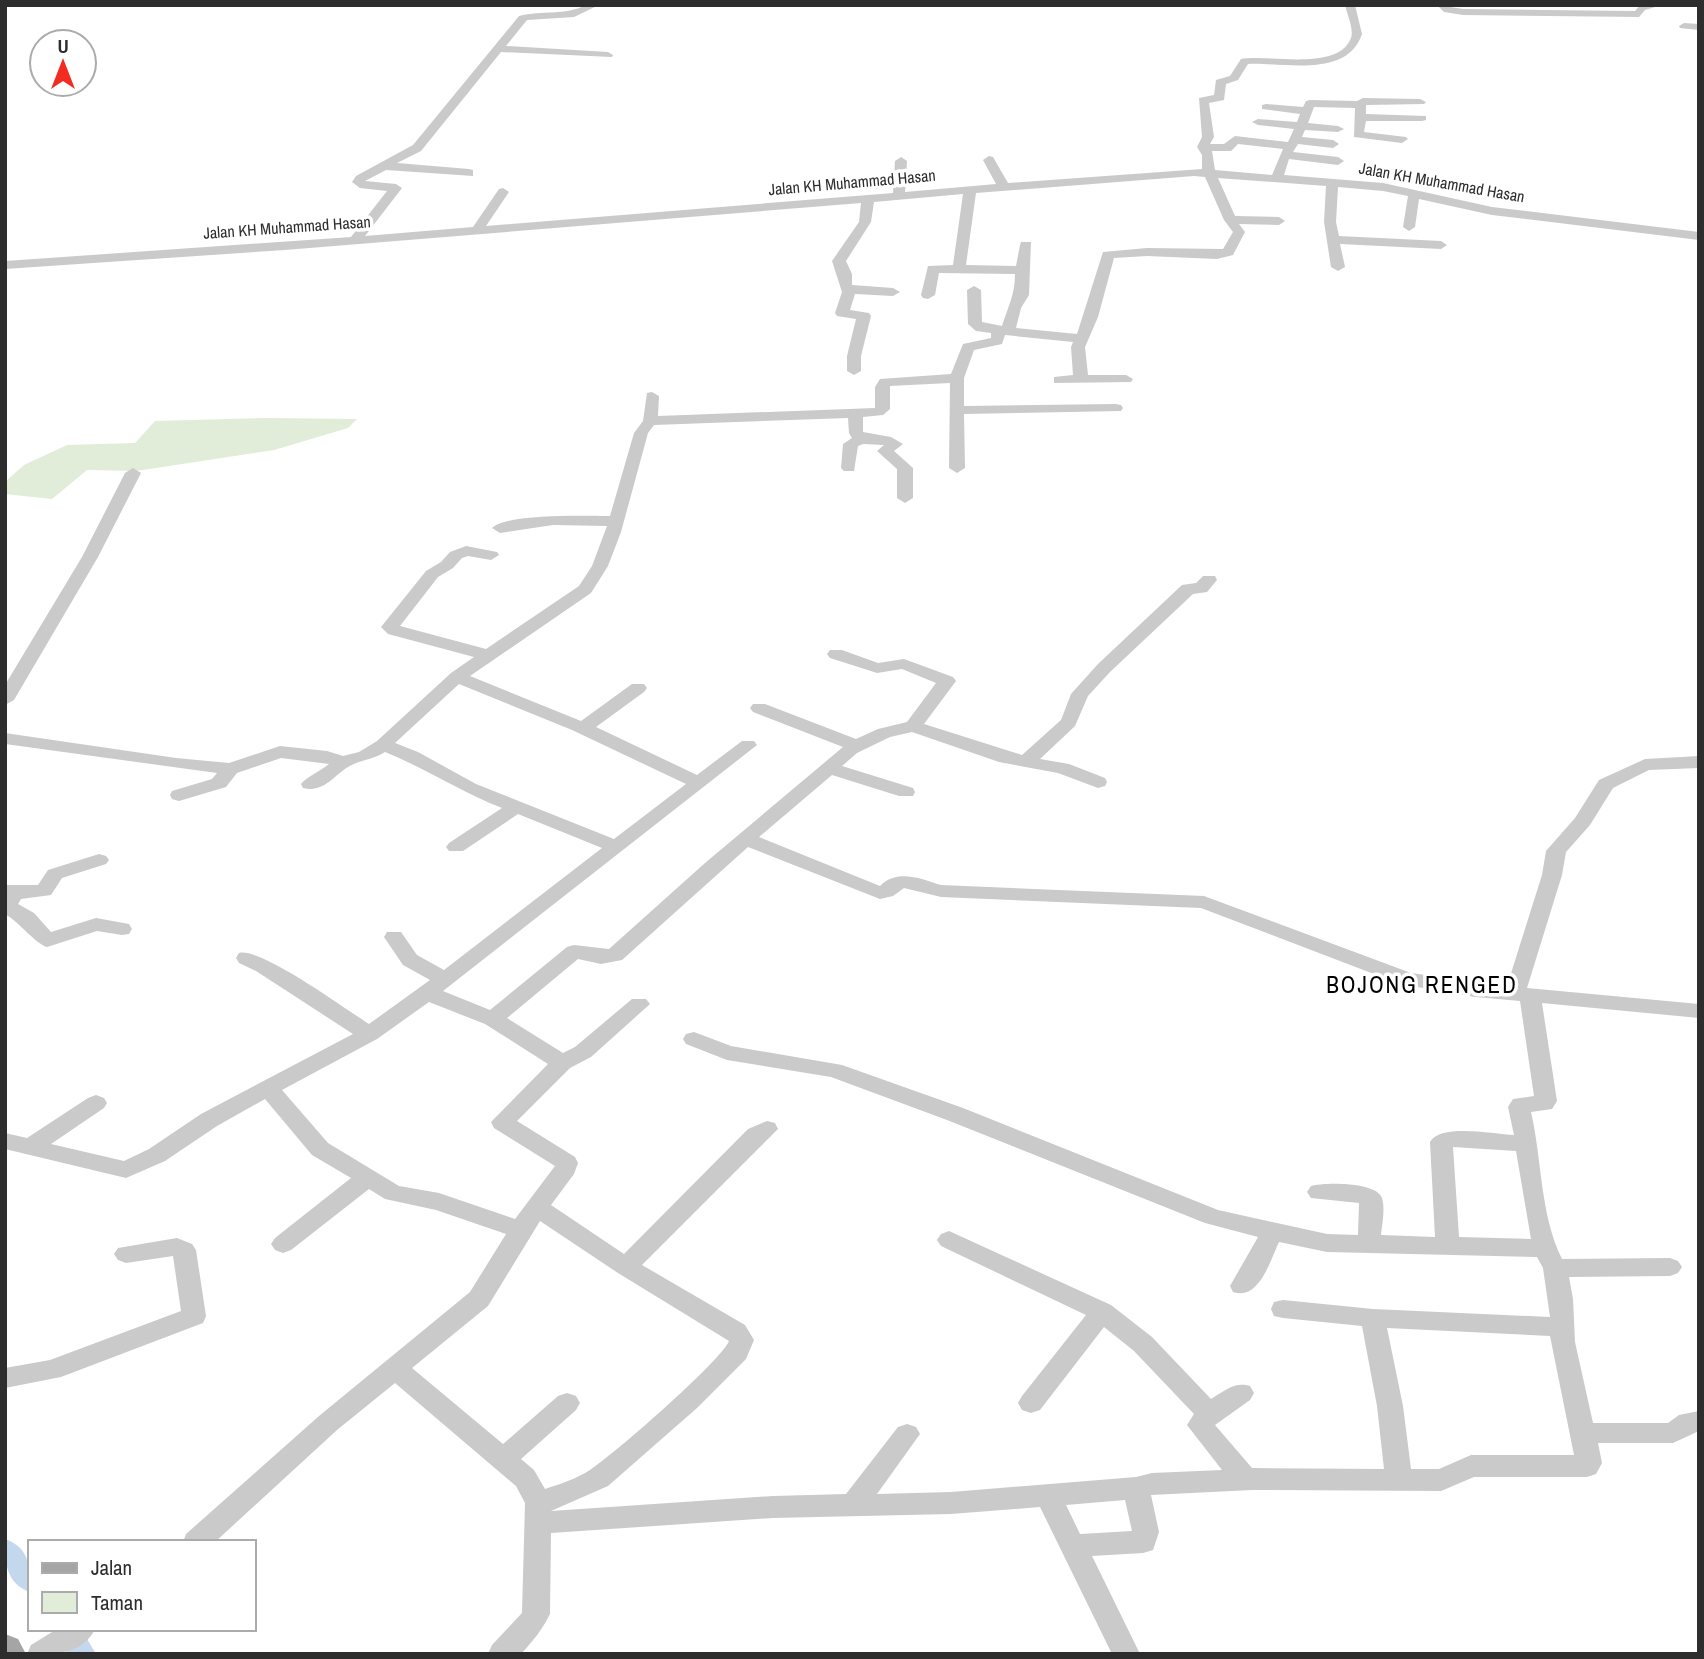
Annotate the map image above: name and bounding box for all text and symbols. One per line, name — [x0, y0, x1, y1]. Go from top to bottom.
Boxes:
north arrow — [28, 28, 98, 98]
text: U — [57, 33, 69, 59]
street label: Jalan KH Muhammad Hasan — [1358, 157, 1526, 207]
street label: Jalan KH Muhammad Hasan — [768, 164, 936, 200]
street label: Jalan KH Muhammad Hasan — [203, 210, 371, 244]
district label: BOJONG RENGED — [1326, 969, 1518, 1000]
legend — [28, 1540, 256, 1631]
text: Jalan — [91, 1553, 132, 1582]
text: Taman — [91, 1588, 143, 1617]

